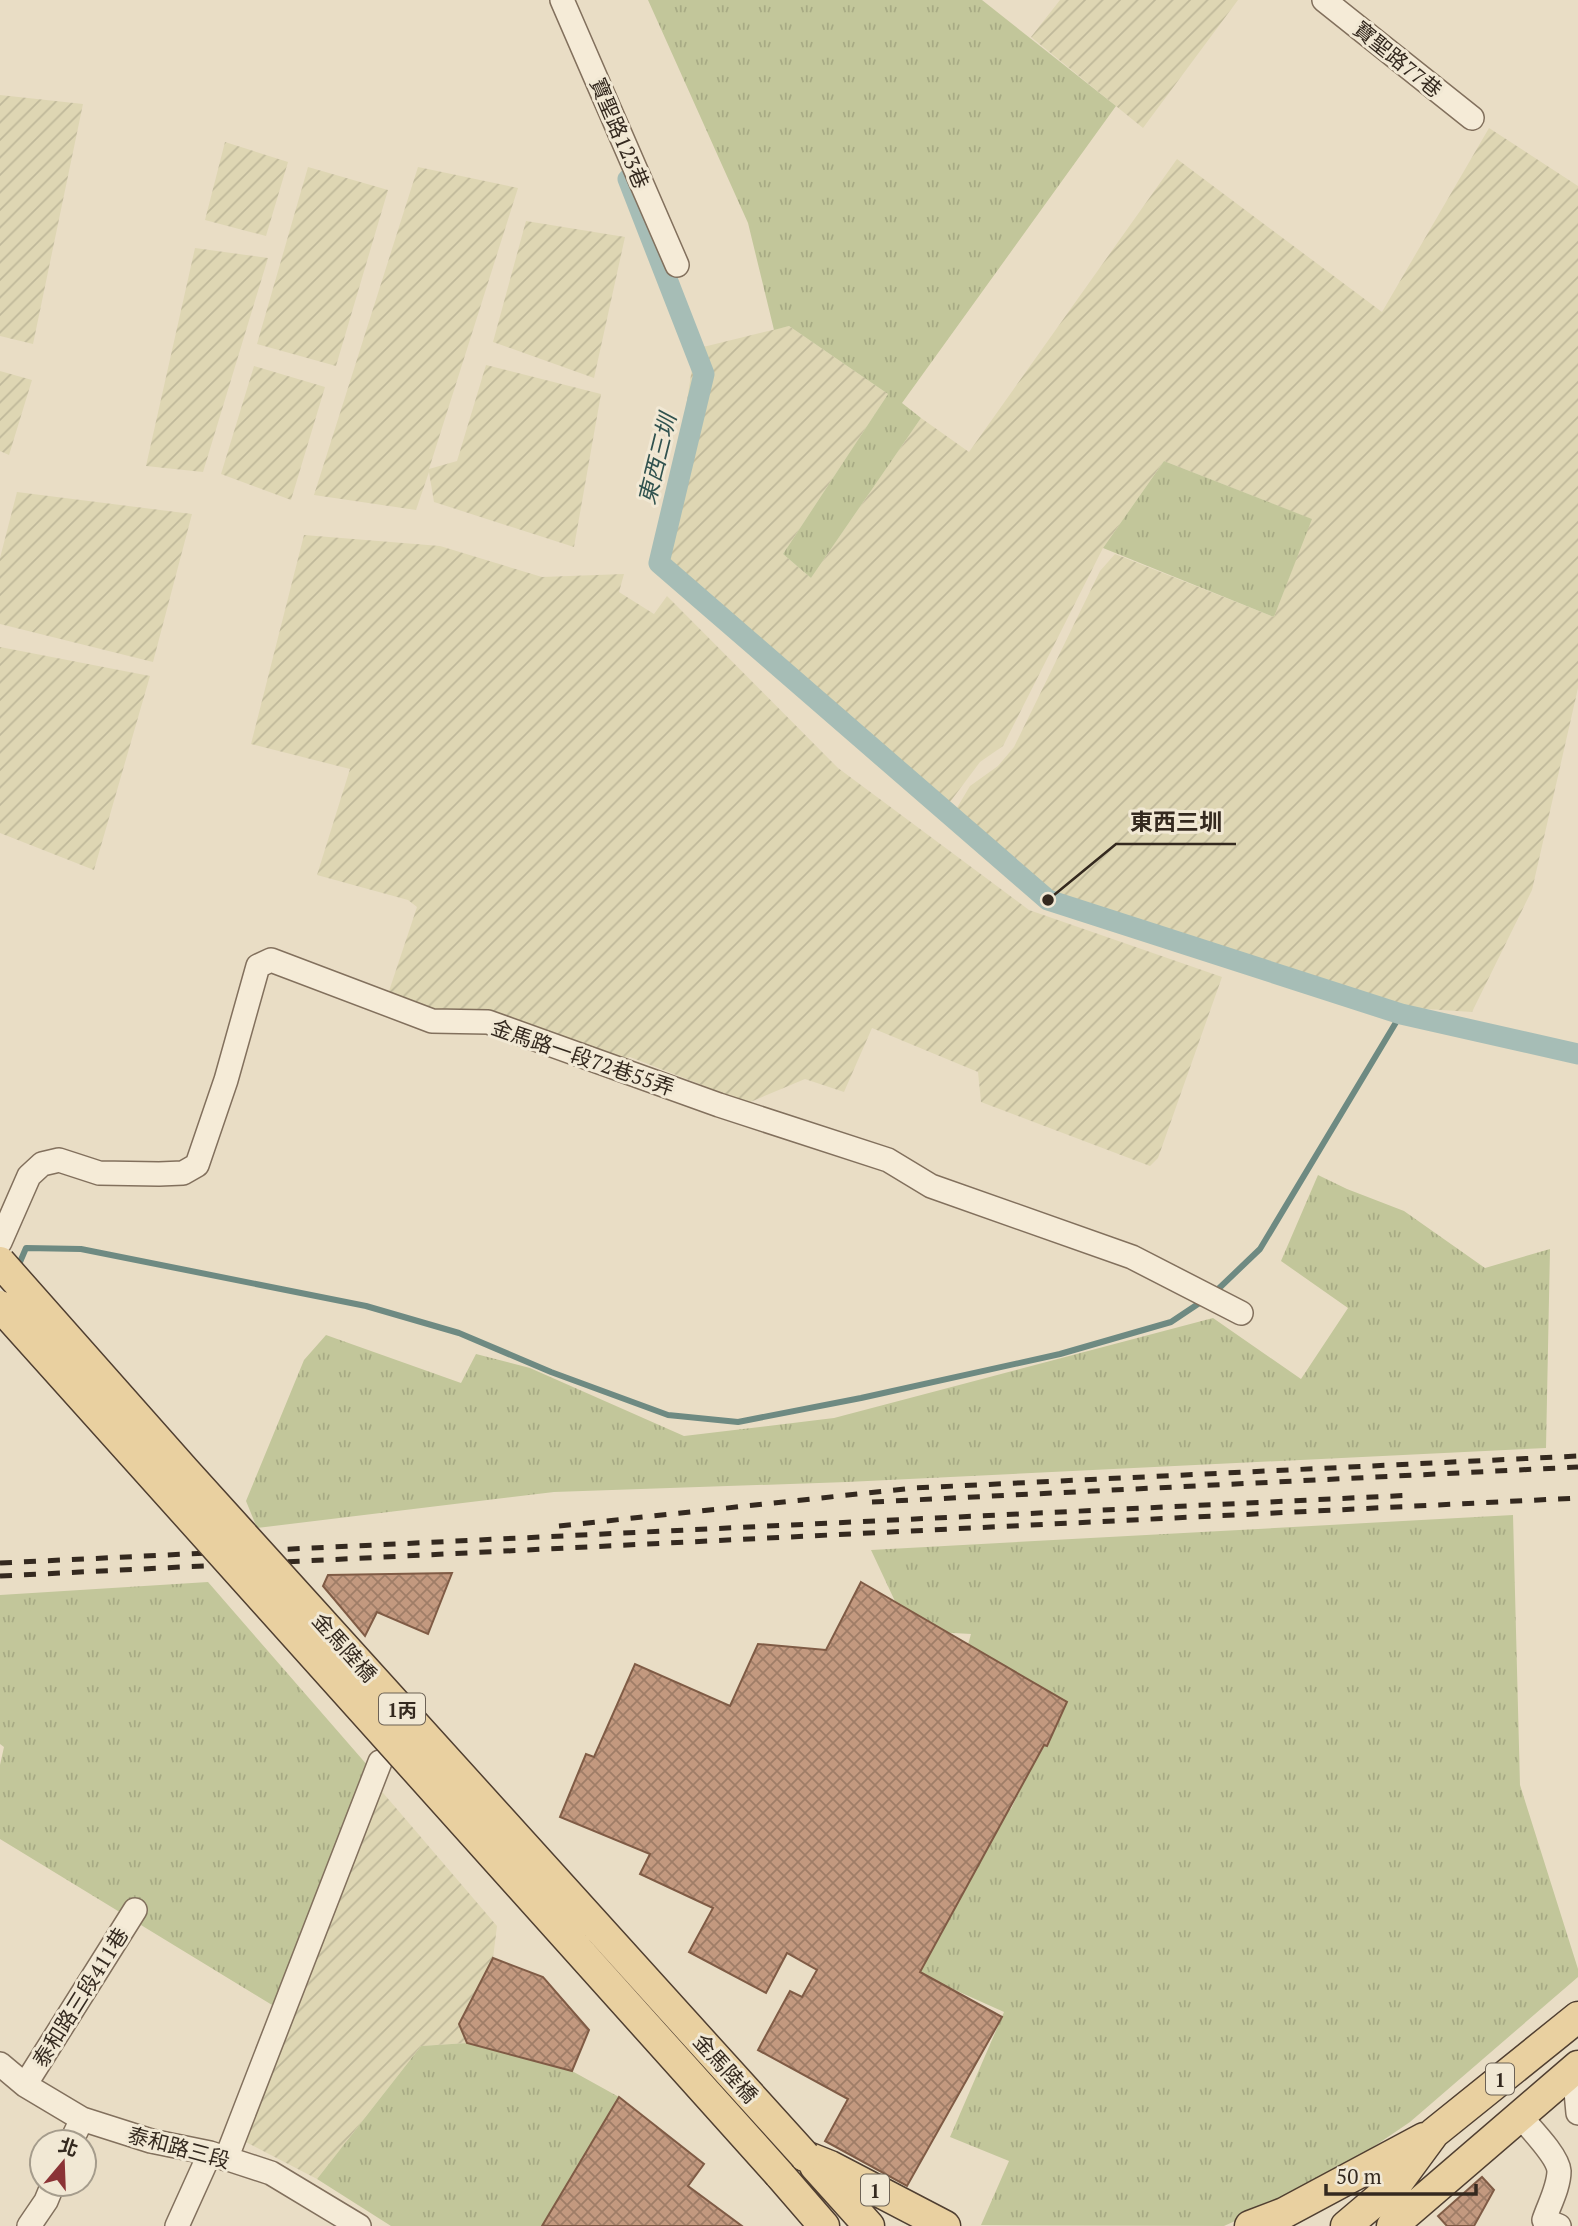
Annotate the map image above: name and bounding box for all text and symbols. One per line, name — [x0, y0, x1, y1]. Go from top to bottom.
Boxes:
street label: 寶聖路77巷 — [1348, 15, 1448, 103]
street label: 寶聖路123巷 — [584, 73, 656, 193]
water label: 東西三圳 — [631, 408, 684, 507]
callout: 東西三圳 — [1116, 800, 1236, 844]
text: 東西三圳 — [1130, 806, 1222, 837]
street label: 金馬路一段72巷55弄 — [488, 1013, 678, 1101]
street label: 金馬陸橋 — [306, 1606, 384, 1688]
road number: 1丙 — [379, 1694, 425, 1724]
street label: 泰和路三段411巷 — [26, 1922, 134, 2072]
street label: 金馬陸橋 — [687, 2027, 765, 2109]
road number: 1 — [1486, 2064, 1514, 2094]
street label: 泰和路三段 — [125, 2120, 233, 2174]
north arrow — [28, 2128, 98, 2198]
text: 北 — [56, 2132, 82, 2161]
scale bar — [1326, 2152, 1476, 2196]
text: 50 m — [1336, 2162, 1382, 2190]
road number: 1 — [861, 2174, 889, 2206]

